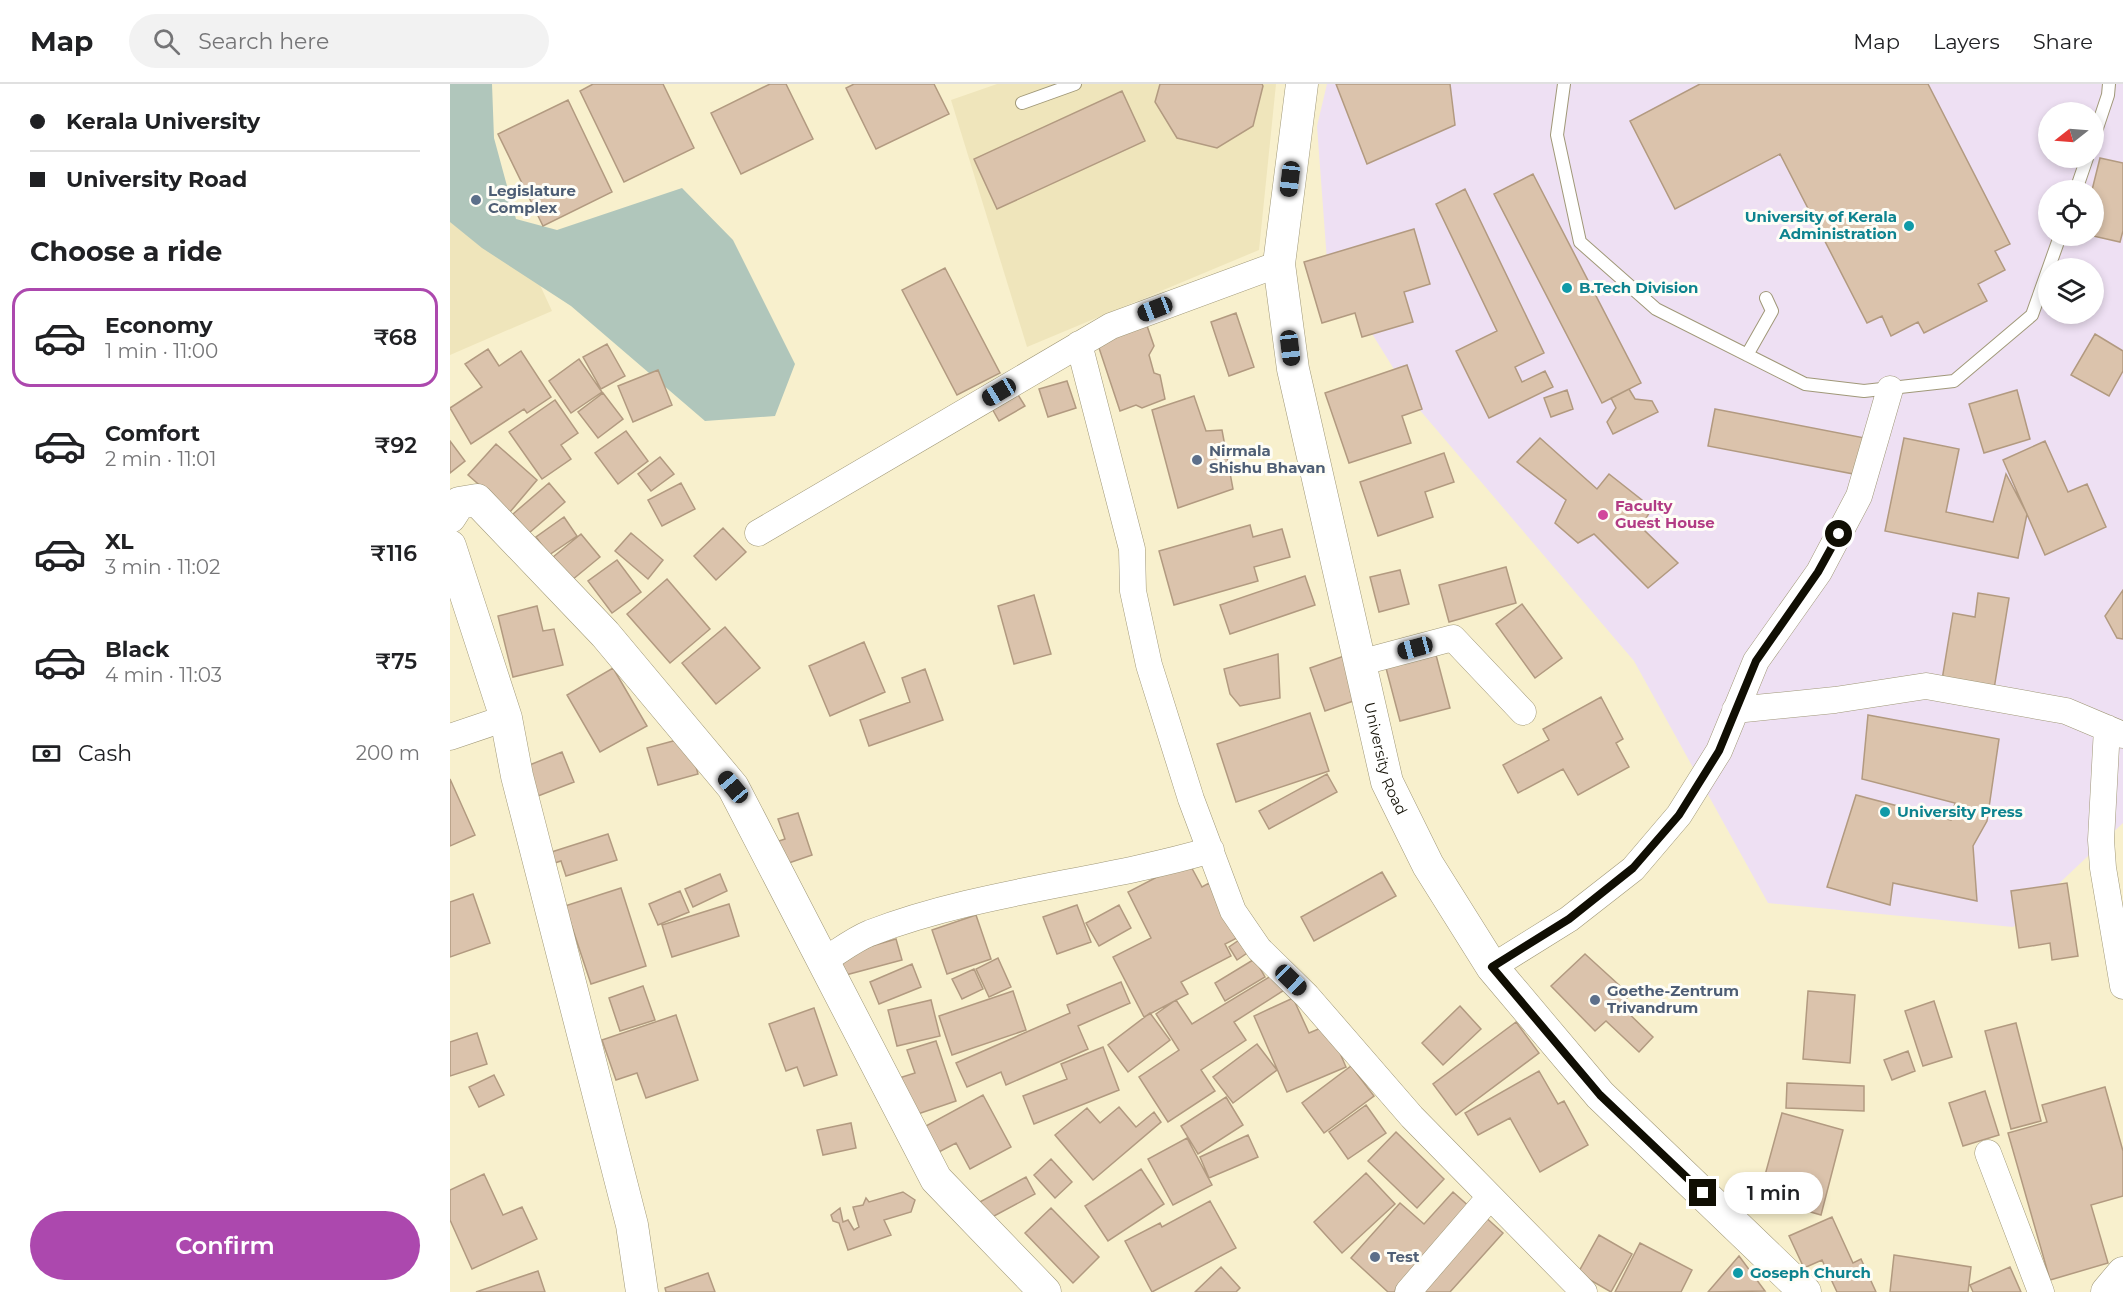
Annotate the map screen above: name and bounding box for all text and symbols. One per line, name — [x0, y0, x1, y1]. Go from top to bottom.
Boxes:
search box — [129, 14, 549, 68]
text: Map — [30, 24, 93, 58]
icon: search — [150, 25, 183, 58]
text: Search here — [198, 28, 329, 55]
text: Map — [1853, 29, 1900, 54]
text: Layers — [1933, 29, 2000, 54]
text: Share — [2033, 29, 2093, 54]
north arrow — [2038, 102, 2104, 168]
map controls — [2038, 102, 2104, 324]
text: Kerala University — [66, 108, 260, 135]
car — [1279, 160, 1301, 198]
text: University Road — [66, 166, 247, 193]
button: locate — [2038, 180, 2104, 246]
place label: Legislature Complex — [488, 181, 576, 217]
marker: Legislature Complex — [469, 193, 483, 207]
place label: University of Kerala Administration — [1745, 207, 1897, 243]
marker: University of Kerala Administration — [1902, 219, 1916, 233]
text: Choose a ride — [30, 235, 222, 268]
button: layers — [2038, 258, 2104, 324]
place label: B.Tech Division — [1579, 278, 1698, 297]
marker: B.Tech Division — [1560, 281, 1574, 295]
car — [1135, 294, 1175, 324]
icon: car — [33, 311, 87, 365]
text: Economy — [105, 312, 213, 339]
text: ₹68 — [373, 324, 417, 351]
car — [1279, 329, 1301, 367]
text: 1 min · 11:00 — [105, 339, 218, 363]
car — [979, 375, 1019, 409]
icon: car — [33, 419, 87, 473]
text: Comfort — [105, 420, 200, 447]
text: ₹92 — [375, 432, 417, 459]
place label: Nirmala Shishu Bhavan — [1209, 441, 1326, 477]
text: 2 min · 11:01 — [105, 447, 216, 471]
marker: Nirmala Shishu Bhavan — [1190, 453, 1204, 467]
place label: Faculty Guest House — [1615, 496, 1715, 532]
marker: Faculty Guest House — [1596, 508, 1610, 522]
route start — [1825, 520, 1852, 547]
icon: car — [33, 527, 87, 581]
text: XL — [105, 528, 134, 555]
text: ₹116 — [370, 540, 417, 567]
text: 3 min · 11:02 — [105, 555, 220, 579]
icon: car — [33, 635, 87, 689]
car — [1395, 635, 1435, 661]
text: Black — [105, 636, 169, 663]
text: ₹75 — [375, 648, 417, 675]
text: 4 min · 11:03 — [105, 663, 222, 687]
street label: University Road — [1360, 700, 1412, 818]
icon: cash — [30, 737, 63, 770]
text: Cash — [78, 740, 132, 767]
text: 200 m — [356, 741, 420, 765]
car — [715, 767, 751, 807]
place label: University Press — [1897, 802, 2023, 821]
marker: University Press — [1878, 805, 1892, 819]
car — [1272, 961, 1310, 999]
place label: Goethe-Zentrum Trivandrum — [1607, 981, 1739, 1017]
marker: Goethe-Zentrum Trivandrum — [1588, 993, 1602, 1007]
callout: 1 min — [1724, 1172, 1823, 1214]
route end — [1689, 1179, 1716, 1206]
text: 1 min — [1747, 1181, 1800, 1205]
button: Confirm — [30, 1211, 420, 1280]
place label: Test — [1387, 1247, 1420, 1266]
marker: Test — [1368, 1250, 1382, 1264]
place label: Goseph Church — [1750, 1263, 1871, 1282]
marker: Goseph Church — [1731, 1266, 1745, 1280]

